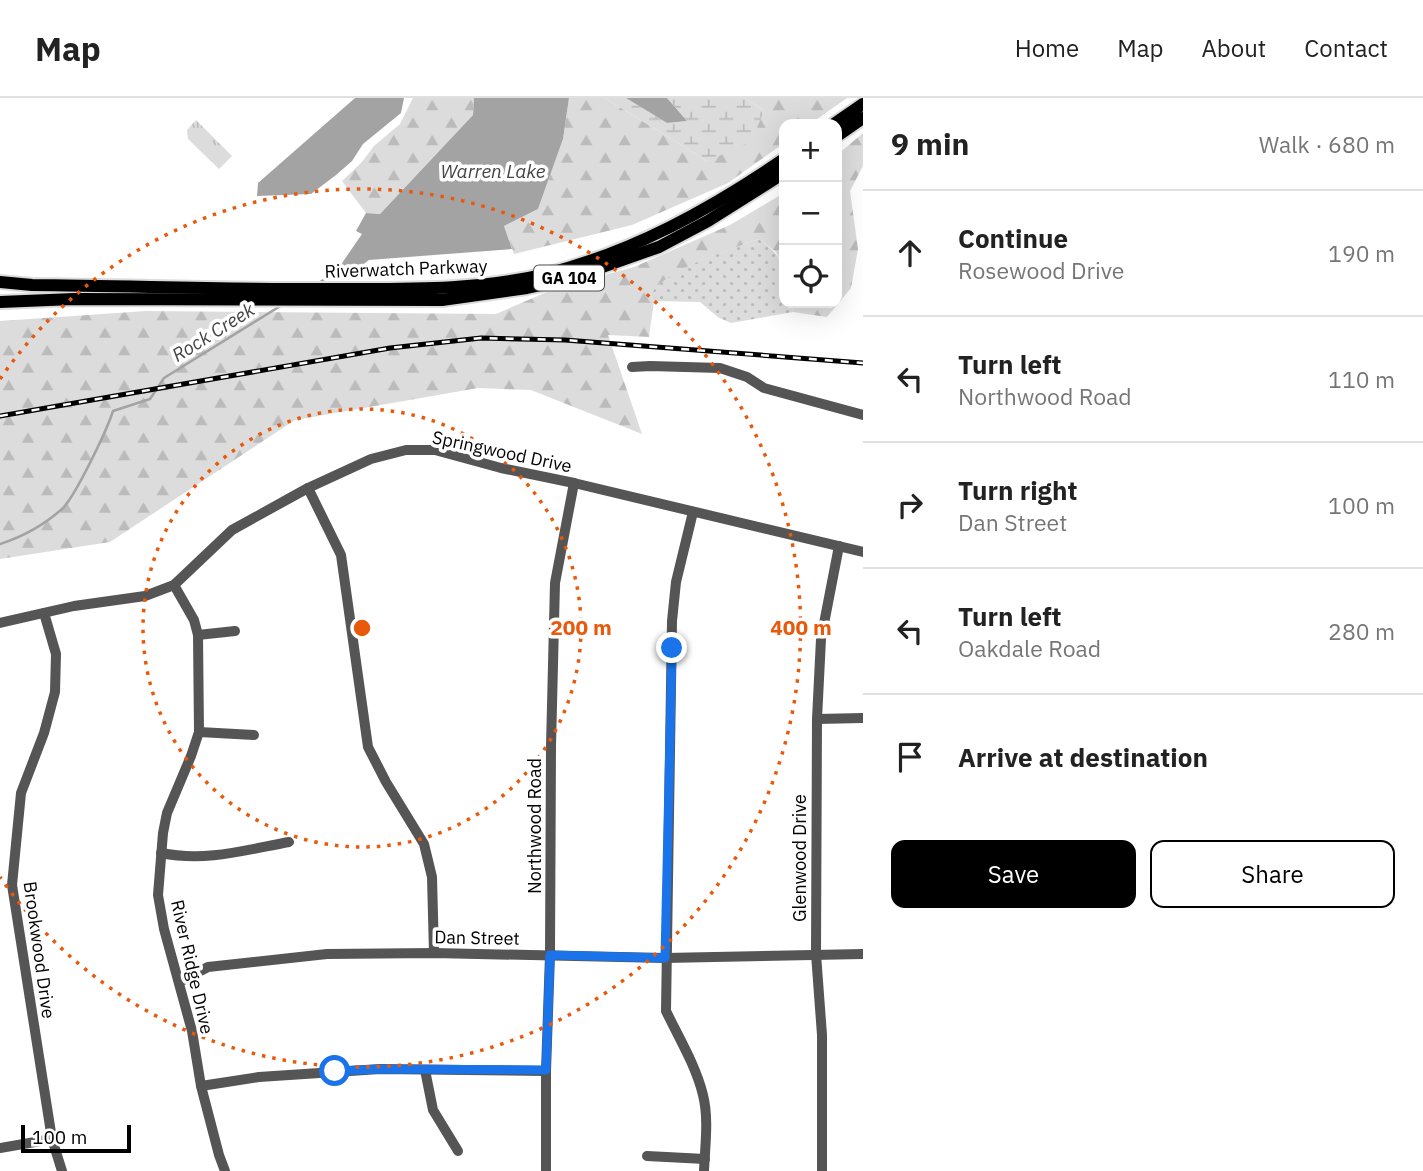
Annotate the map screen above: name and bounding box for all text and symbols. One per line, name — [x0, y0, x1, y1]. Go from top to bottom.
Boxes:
text: Map — [35, 27, 101, 70]
text: Home — [1015, 32, 1079, 64]
text: Map — [1117, 32, 1163, 64]
text: About — [1201, 32, 1266, 64]
text: Contact — [1304, 32, 1388, 64]
map controls — [779, 119, 842, 308]
button: + — [779, 119, 842, 182]
text: 9 min — [891, 124, 969, 163]
text: Walk · 680 m — [1259, 129, 1395, 159]
water label: Warren Lake — [440, 159, 546, 183]
button: − — [779, 182, 842, 245]
text: Continue — [958, 221, 1068, 255]
icon: ahead — [891, 234, 929, 272]
text: 190 m — [1328, 238, 1395, 268]
button: locate — [779, 245, 842, 308]
street label: Riverwatch Parkway — [324, 254, 488, 283]
text: Rosewood Drive — [958, 255, 1124, 285]
road number: GA 104 — [534, 266, 604, 290]
water label: Rock Creek — [167, 297, 260, 367]
text: Turn left — [958, 347, 1061, 381]
icon: left — [891, 360, 929, 398]
text: 110 m — [1328, 364, 1395, 394]
text: Northwood Road — [958, 381, 1132, 411]
street label: Springwood Drive — [430, 425, 574, 478]
text: Turn right — [958, 473, 1077, 507]
icon: right — [891, 486, 929, 524]
text: 100 m — [1328, 490, 1395, 520]
text: Dan Street — [958, 507, 1067, 537]
text: Turn left — [958, 599, 1061, 633]
icon: left — [891, 612, 929, 650]
text: 200 m — [550, 613, 612, 641]
text: 400 m — [770, 613, 832, 641]
centre of rings — [350, 616, 374, 640]
text: 280 m — [1328, 616, 1395, 646]
route end — [656, 632, 687, 663]
text: Oakdale Road — [958, 633, 1101, 663]
icon: arrive — [891, 738, 929, 776]
text: Arrive at destination — [958, 740, 1208, 774]
street label: Northwood Road — [523, 758, 546, 894]
street label: Glenwood Drive — [788, 794, 811, 922]
button: Save — [891, 840, 1136, 908]
button: Share — [1150, 840, 1395, 908]
street label: Brookwood Drive — [18, 880, 61, 1020]
street label: River Ridge Drive — [166, 897, 219, 1036]
street label: Dan Street — [434, 925, 520, 950]
route start — [319, 1055, 350, 1086]
scale bar — [21, 1122, 131, 1154]
text: 100 m — [32, 1125, 87, 1149]

